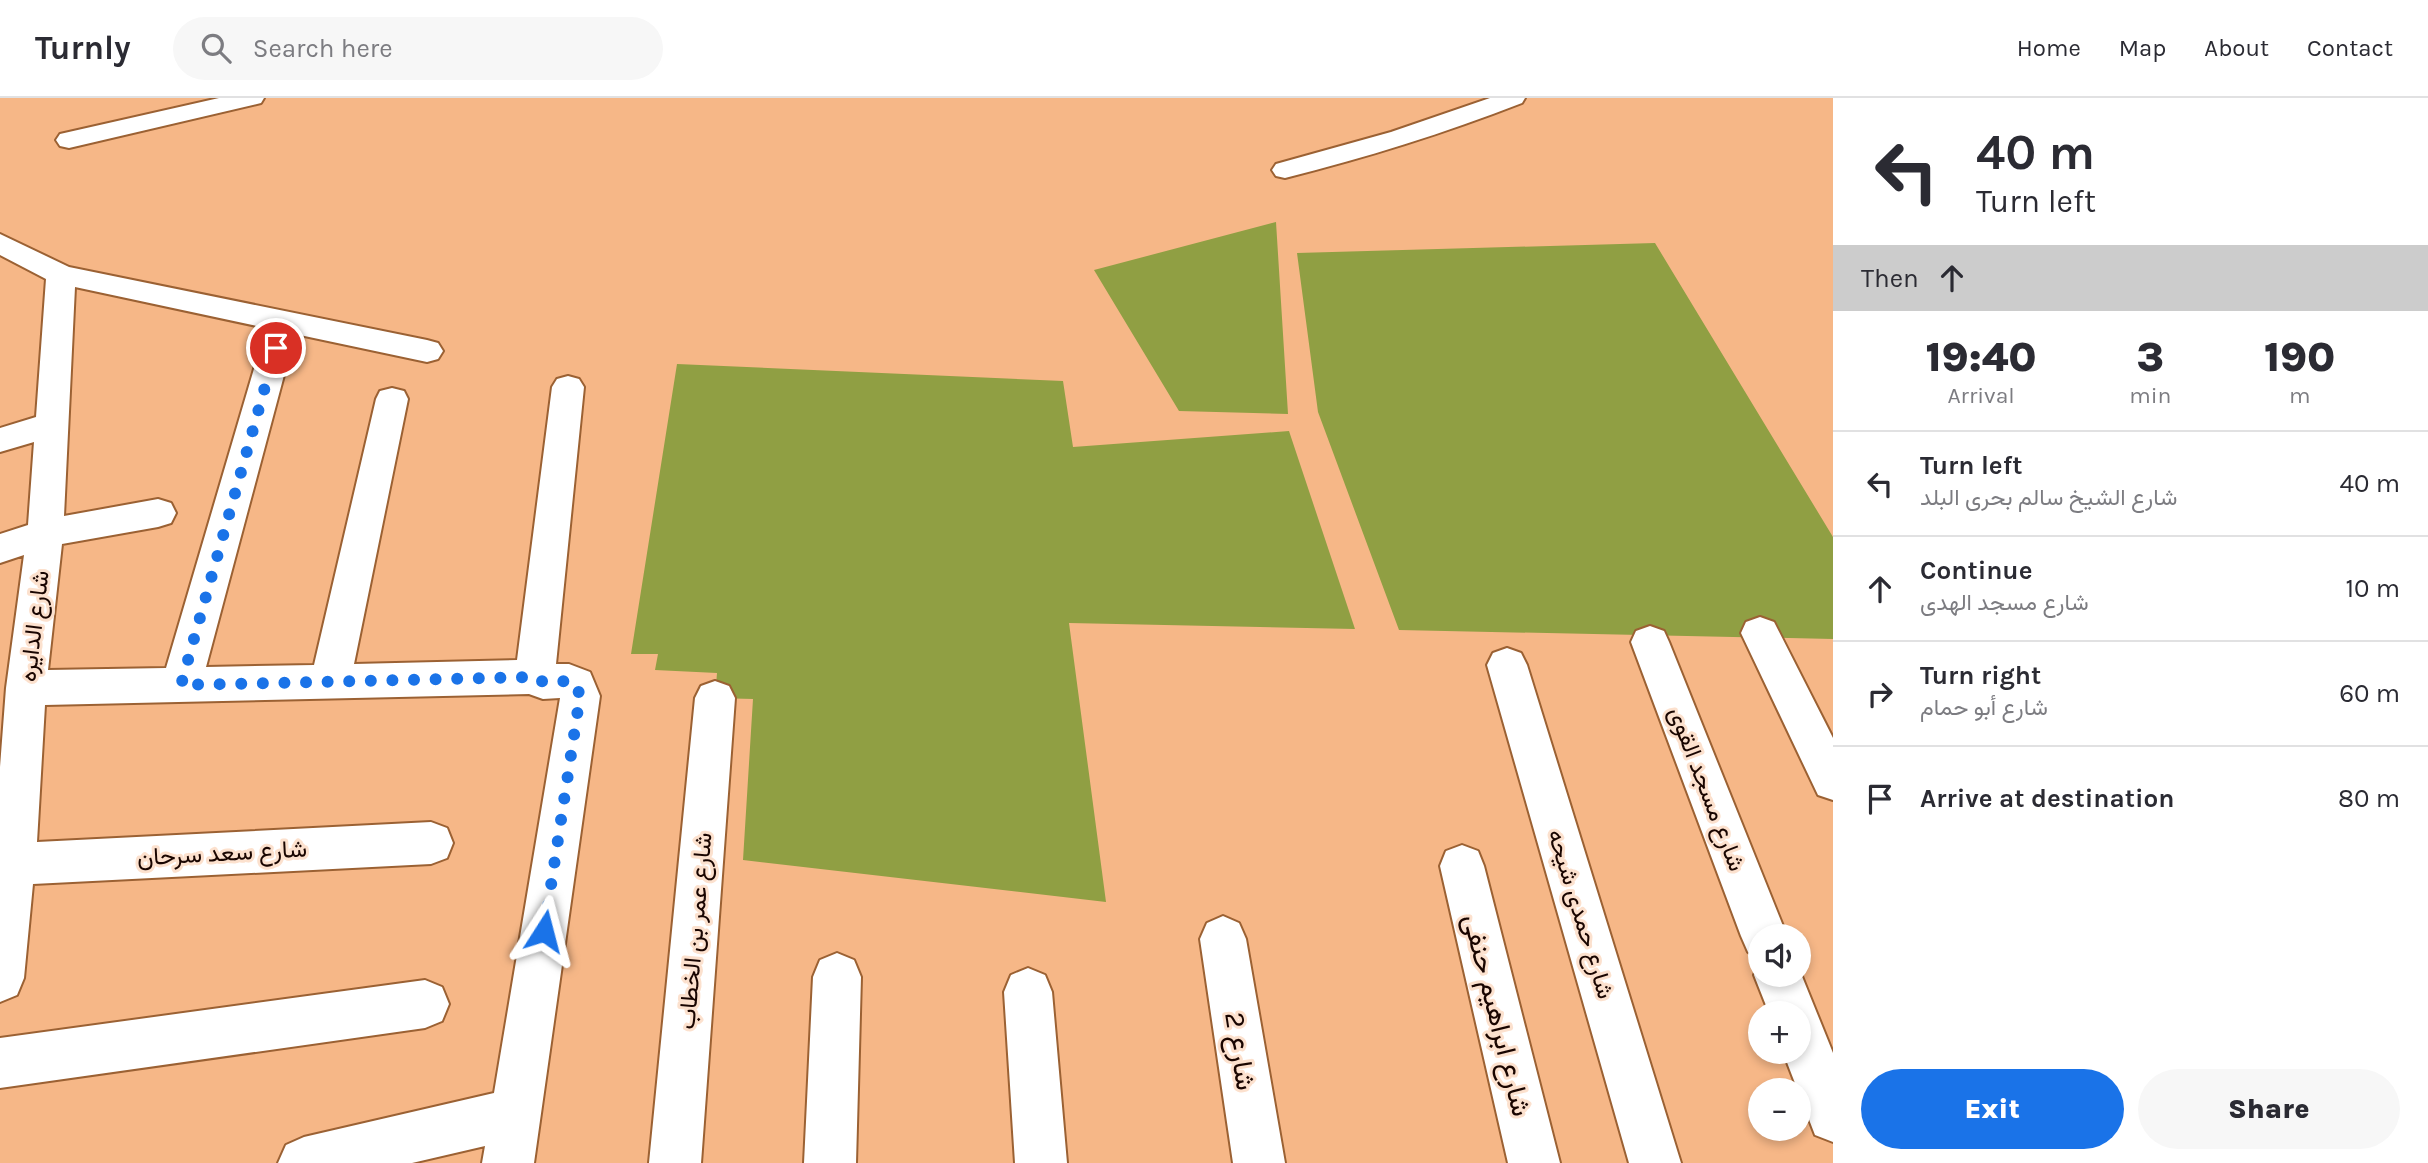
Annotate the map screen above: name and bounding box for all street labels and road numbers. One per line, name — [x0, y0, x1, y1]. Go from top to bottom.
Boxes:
street label: شارع الدايره — [13, 569, 57, 683]
street label: شارع مسجد القوى — [1661, 703, 1751, 876]
street label: شارع حمدى شيحه — [1540, 826, 1620, 1003]
street label: شارع عمر بن الخطاب — [672, 831, 720, 1031]
street label: شارع سعد سرحان — [136, 835, 308, 873]
street label: شارع ابراهيم حنفى — [1454, 910, 1539, 1120]
street label: شارع 2 — [1216, 1009, 1263, 1093]

